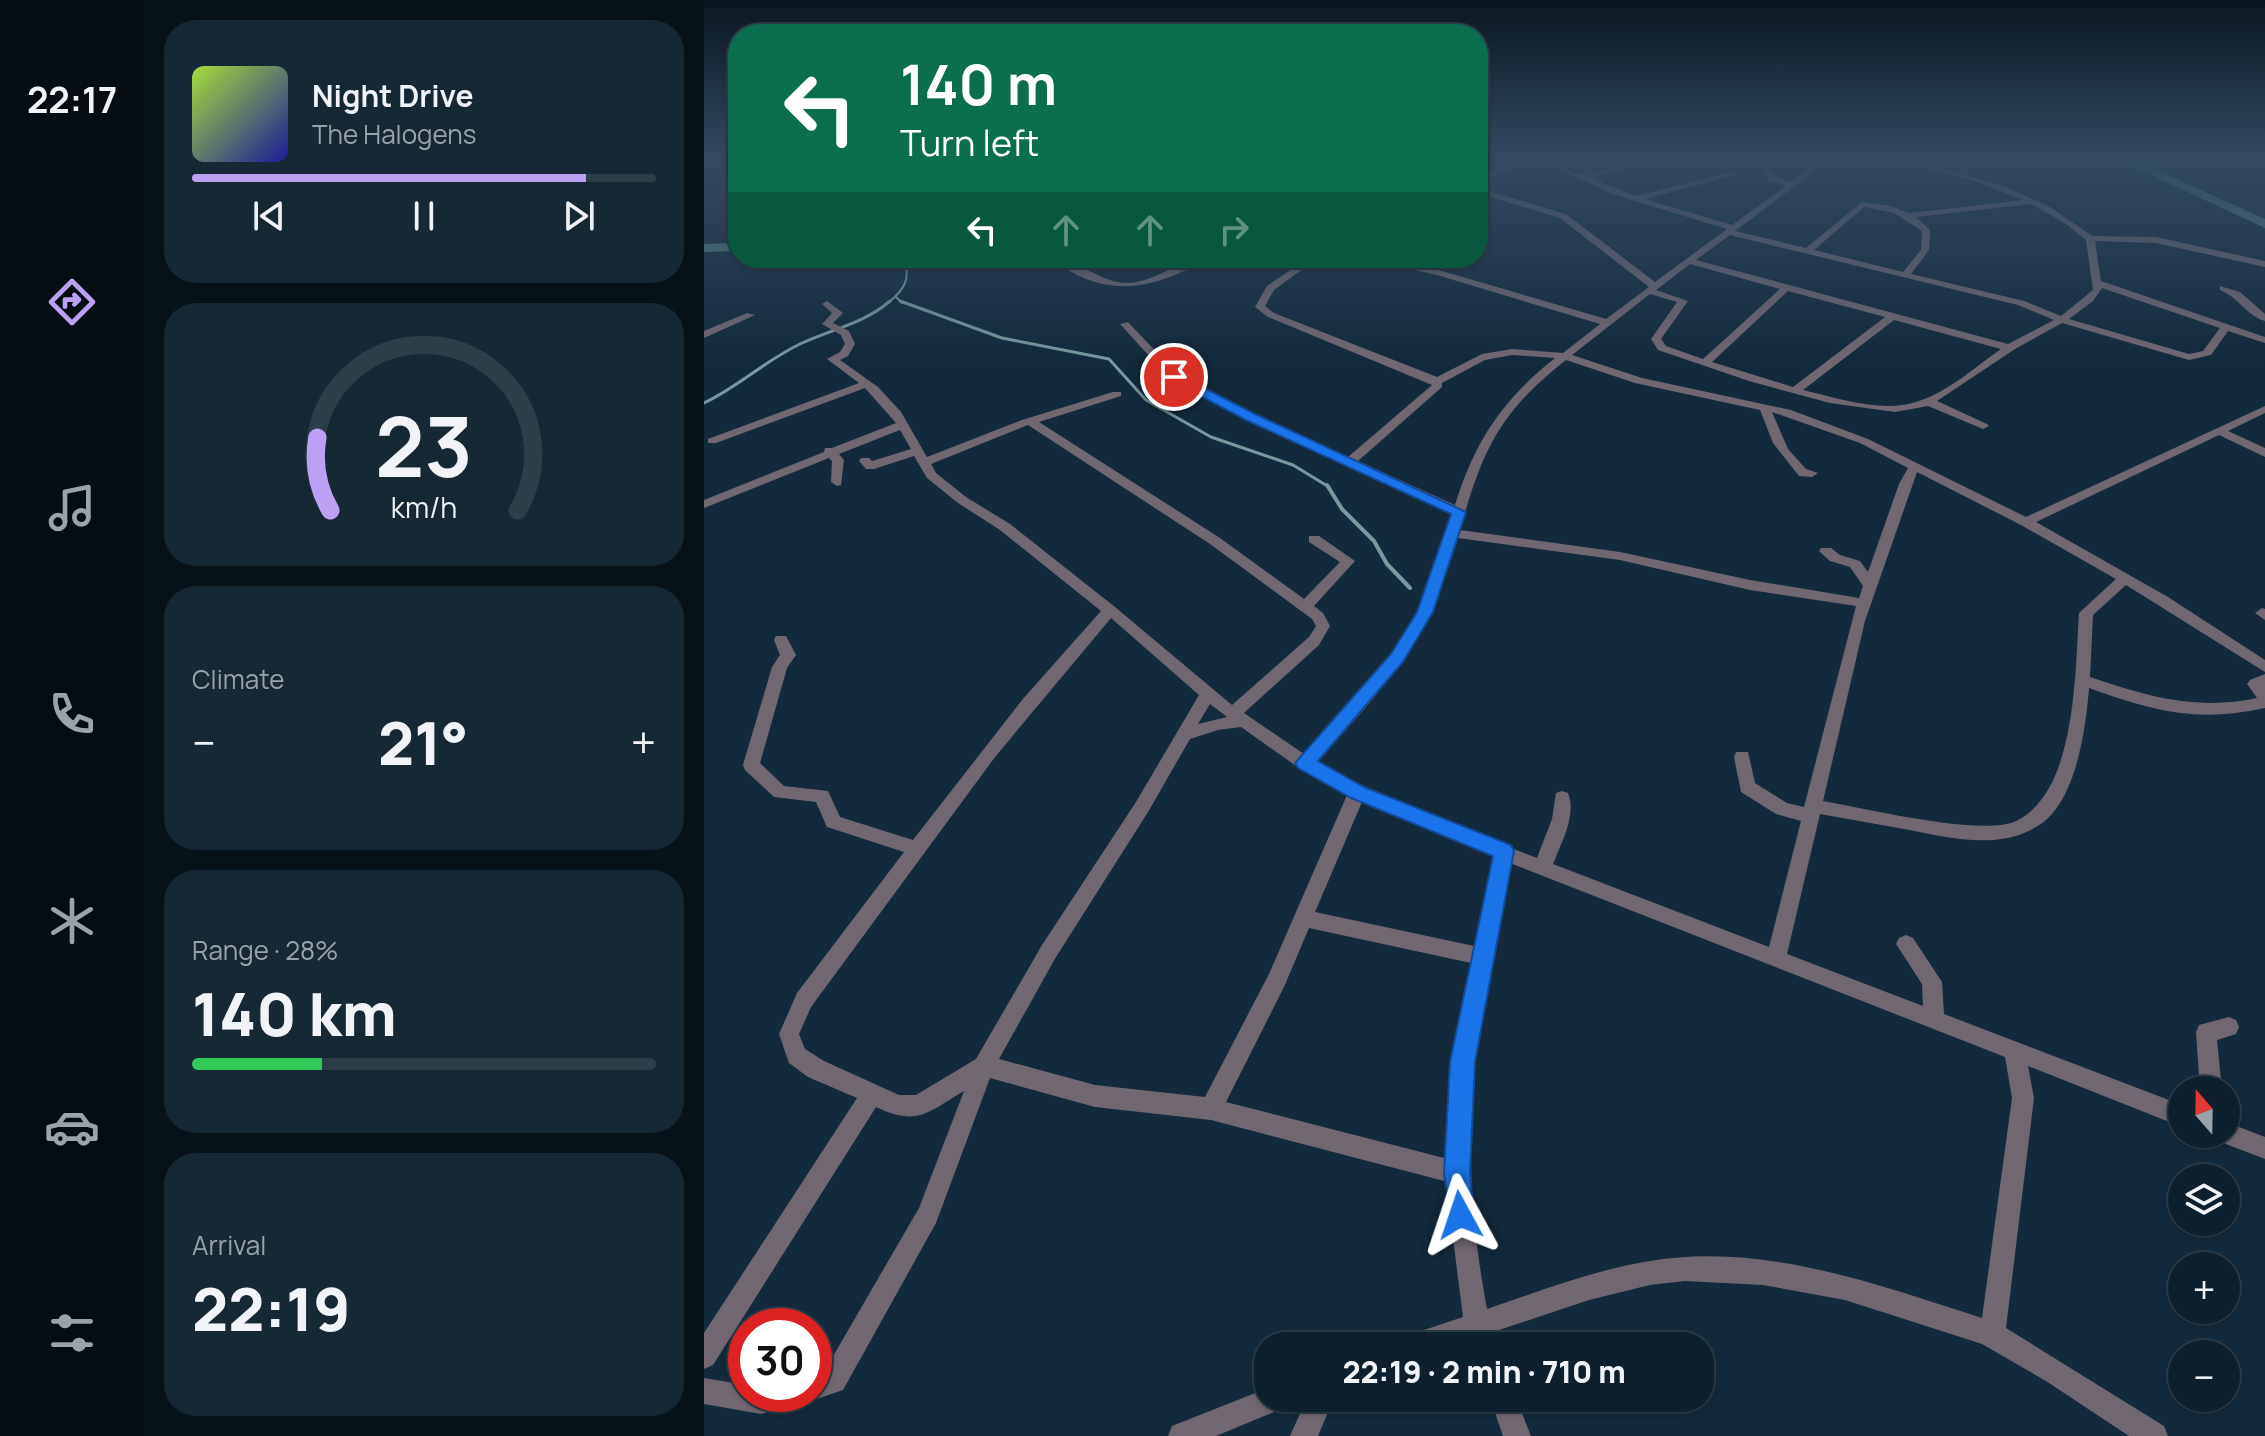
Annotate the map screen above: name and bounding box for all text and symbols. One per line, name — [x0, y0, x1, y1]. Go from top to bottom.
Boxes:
text: 140 m — [900, 45, 1057, 122]
icon: left — [768, 56, 872, 160]
text: 22:17 — [27, 75, 117, 124]
text: Night Drive — [312, 75, 474, 116]
text: The Halogens — [312, 116, 476, 152]
text: Turn left — [900, 118, 1039, 167]
icon: previous — [247, 194, 291, 238]
icon: pause — [402, 194, 446, 238]
icon: next — [557, 194, 601, 238]
icon: left — [960, 208, 1004, 252]
icon: ahead — [1044, 208, 1088, 252]
icon: ahead — [1128, 208, 1172, 252]
icon: right — [1212, 208, 1256, 252]
icon: directions — [44, 274, 100, 330]
pin — [1140, 343, 1208, 411]
icon: arrive — [1152, 355, 1196, 399]
text: 23 — [375, 387, 473, 501]
icon: music — [44, 480, 100, 536]
text: km/h — [391, 488, 457, 527]
text: Climate — [192, 661, 284, 697]
icon: phone — [44, 686, 100, 742]
text: 21° — [378, 701, 468, 783]
text: − — [192, 712, 216, 772]
text: + — [631, 712, 656, 772]
icon: climate — [44, 893, 100, 949]
text: Range · 28% — [192, 932, 339, 968]
text: 140 km — [192, 972, 397, 1054]
north arrow — [2168, 1076, 2240, 1148]
map controls — [2168, 1076, 2240, 1412]
icon: car — [44, 1099, 100, 1155]
button: layers — [2168, 1164, 2240, 1236]
position arrow — [1418, 1173, 1502, 1257]
text: Arrival — [192, 1227, 266, 1263]
button: + — [2168, 1252, 2240, 1324]
text: 22:19 — [192, 1267, 350, 1349]
icon: filters — [44, 1305, 100, 1361]
speed limit sign: 30 — [728, 1308, 832, 1412]
button: − — [2168, 1340, 2240, 1412]
text: 22:19 · 2 min · 710 m — [1342, 1351, 1626, 1392]

